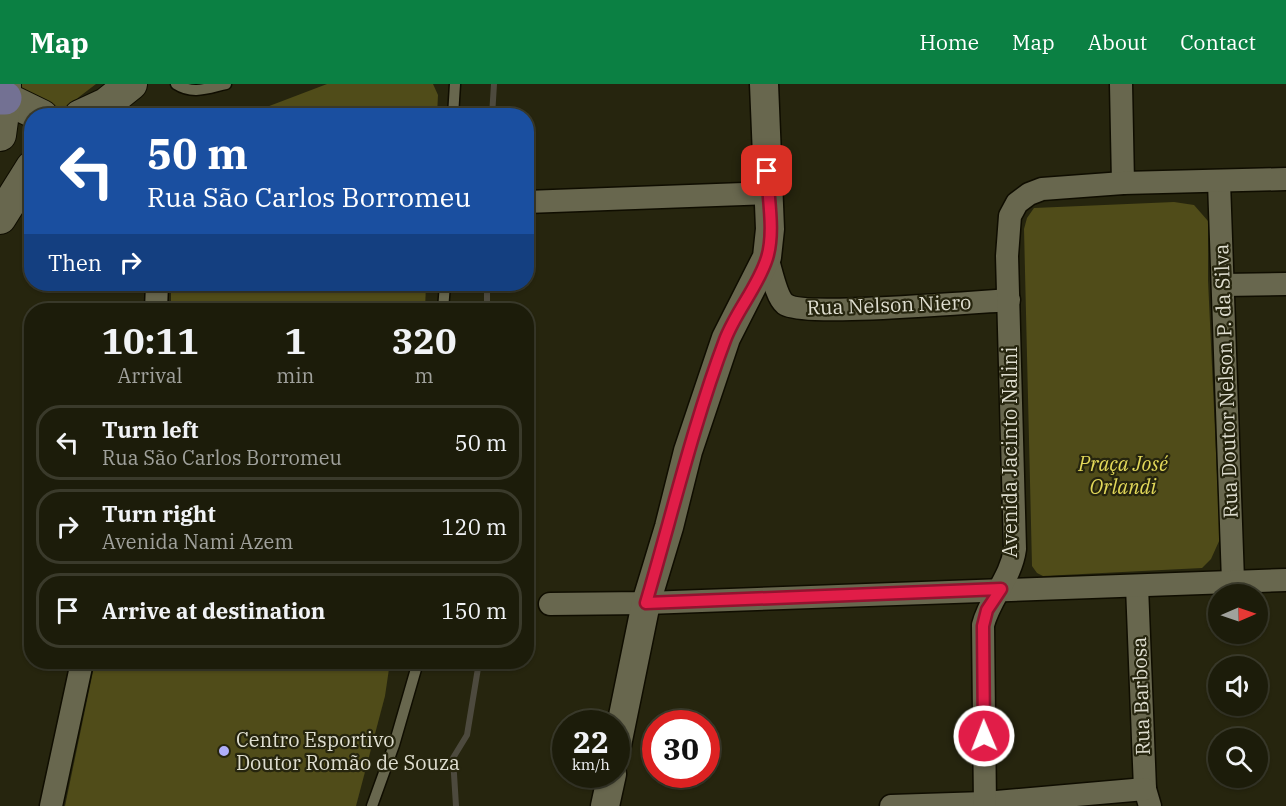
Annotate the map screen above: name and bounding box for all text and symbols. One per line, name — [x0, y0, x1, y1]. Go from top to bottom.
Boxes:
text: Map — [30, 24, 89, 61]
text: Home — [919, 28, 979, 56]
text: Map — [1012, 28, 1055, 56]
text: About — [1088, 28, 1147, 56]
text: Contact — [1180, 28, 1256, 56]
text: 50 m — [147, 126, 248, 181]
icon: left — [48, 132, 126, 210]
pin — [741, 145, 792, 196]
icon: arrive — [750, 154, 783, 187]
text: Rua São Carlos Borromeu — [147, 179, 471, 214]
street label: Rua Doutor Nelson P. da Silva — [1207, 243, 1244, 519]
icon: right — [114, 246, 147, 279]
text: Then — [48, 248, 102, 277]
street label: Rua Nelson Niero — [806, 288, 972, 321]
text: 10:11 — [101, 317, 199, 364]
text: 1 — [284, 317, 306, 364]
text: 320 — [392, 317, 457, 364]
street label: Avenida Jacinto Nalini — [996, 346, 1023, 558]
text: Arrival — [118, 362, 183, 389]
text: min — [276, 362, 314, 389]
text: m — [415, 362, 434, 389]
text: Turn left — [102, 415, 198, 444]
icon: left — [51, 426, 84, 459]
text: 50 m — [455, 428, 507, 457]
text: Rua São Carlos Borromeu — [102, 444, 342, 471]
park label: Praça José Orlandi — [1077, 450, 1169, 500]
text: Turn right — [102, 499, 216, 528]
icon: right — [51, 510, 84, 543]
text: 120 m — [441, 512, 507, 541]
text: Avenida Nami Azem — [102, 528, 293, 555]
north arrow — [1208, 584, 1268, 644]
map controls — [1208, 584, 1268, 788]
icon: arrive — [51, 594, 84, 627]
text: Arrive at destination — [102, 596, 325, 625]
text: 150 m — [441, 596, 507, 625]
street label: Rua Barbosa — [1125, 636, 1156, 756]
button: sound — [1208, 656, 1268, 716]
position arrow — [952, 704, 1016, 768]
speed limit sign: 30 — [642, 710, 720, 788]
text: 22 — [573, 722, 609, 761]
place label: Centro Esportivo Doutor Romão de Souza — [236, 726, 460, 776]
button: search — [1208, 728, 1268, 788]
marker: Centro Esportivo Doutor Romão de Souza — [217, 744, 231, 758]
text: km/h — [572, 755, 610, 774]

